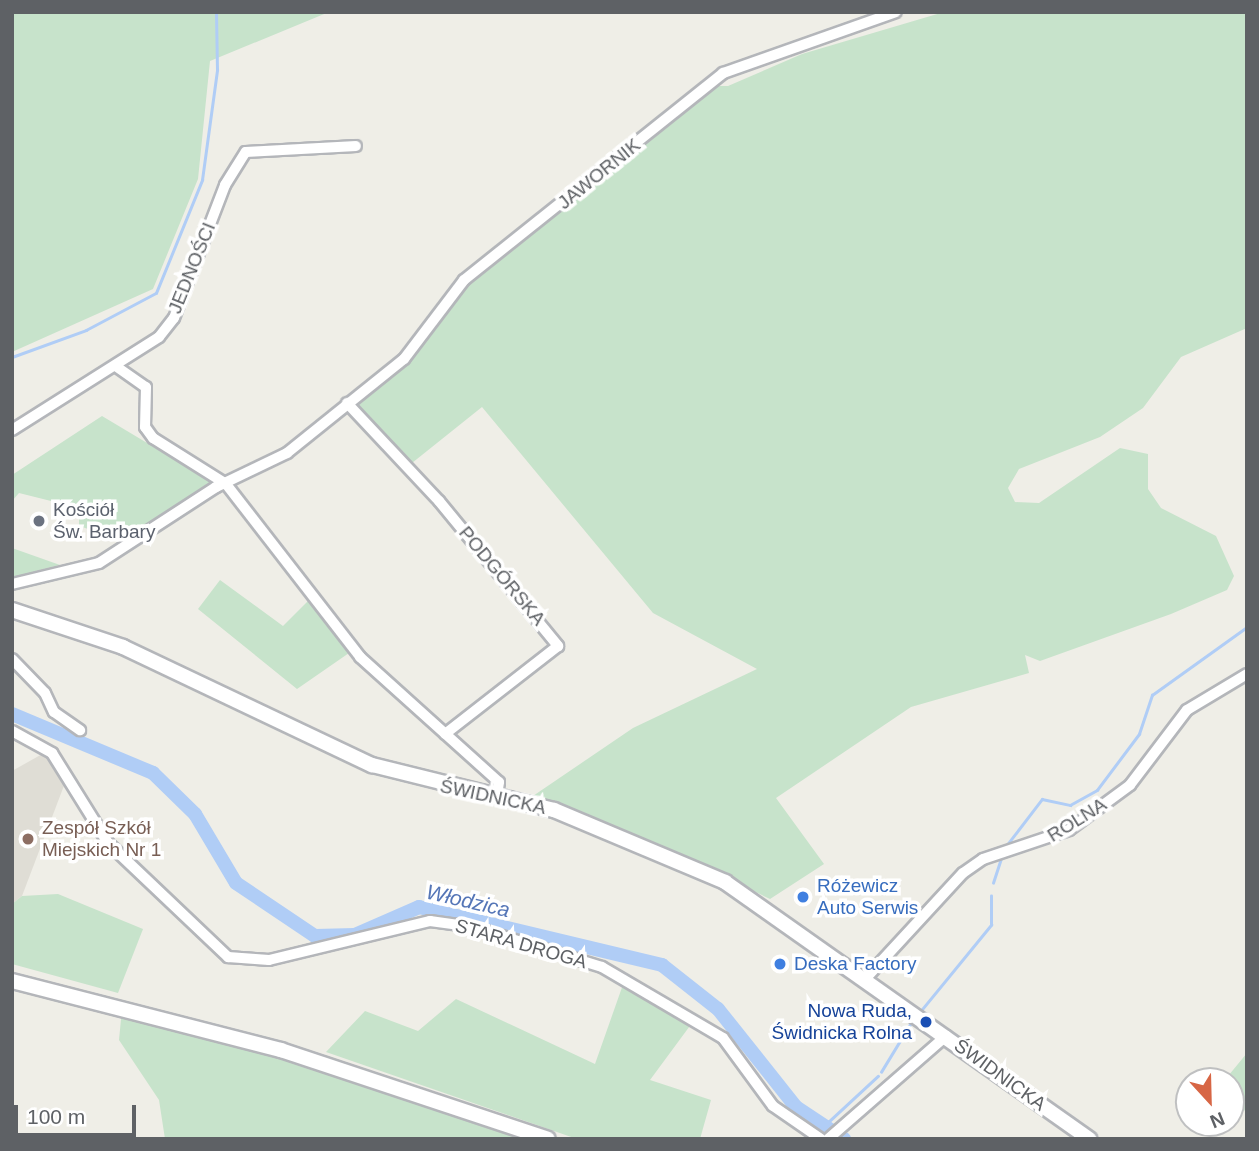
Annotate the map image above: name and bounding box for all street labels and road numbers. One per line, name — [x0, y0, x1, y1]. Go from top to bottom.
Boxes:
street label: JAWORNIK — [553, 134, 645, 214]
street label: JEDNOŚCI — [163, 219, 221, 317]
street label: PODGÓRSKA — [454, 522, 550, 630]
street label: ŚWIDNICKA — [438, 775, 548, 819]
street label: ROLNA — [1043, 793, 1111, 847]
street label: STARA DROGA — [452, 914, 590, 974]
street label: ŚWIDNICKA — [950, 1034, 1050, 1116]

